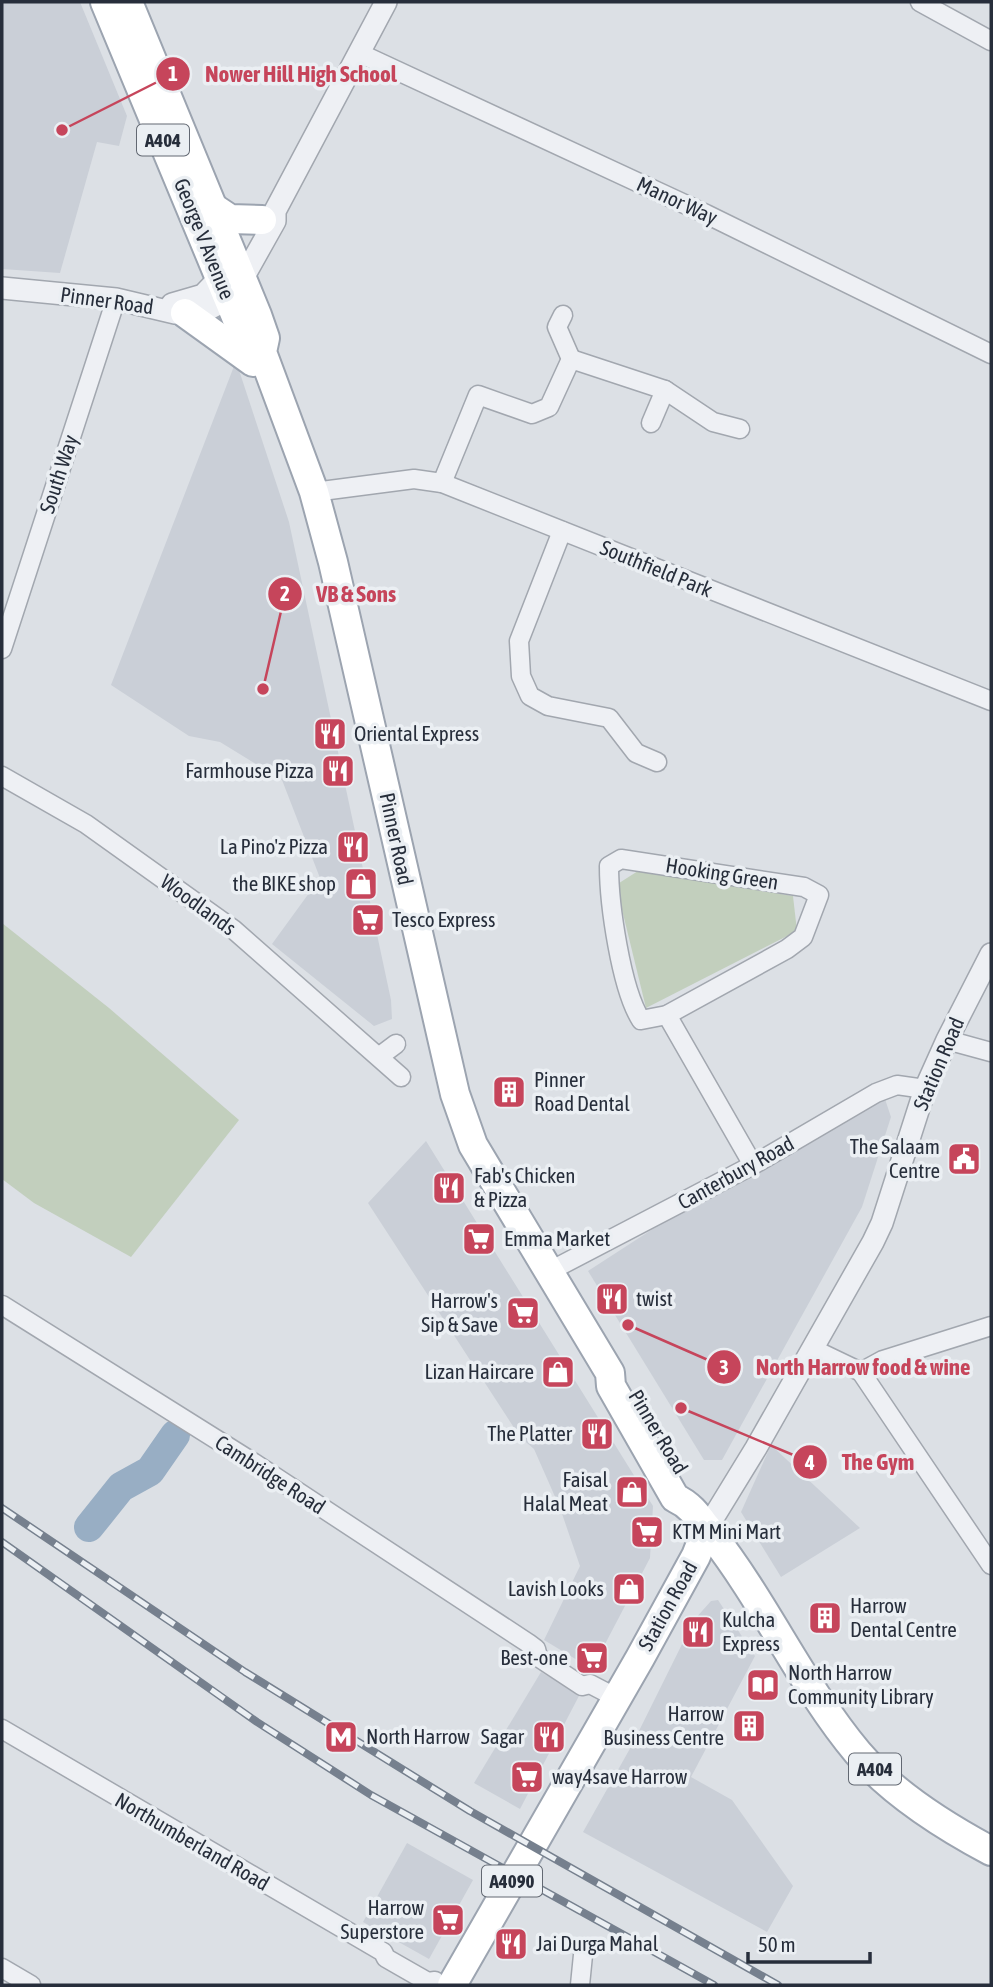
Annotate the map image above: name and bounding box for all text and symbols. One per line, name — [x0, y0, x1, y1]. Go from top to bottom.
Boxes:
callout: Nower Hill High School — [156, 52, 411, 96]
text: 1 — [168, 61, 178, 85]
text: Nower Hill High School — [205, 61, 398, 87]
road number: A404 — [137, 124, 189, 156]
street label: Manor Way — [633, 171, 722, 229]
street label: George V Avenue — [170, 175, 240, 303]
street label: Pinner Road — [59, 282, 155, 318]
street label: South Way — [34, 431, 82, 516]
street label: Southfield Park — [597, 535, 716, 601]
callout: VB & Sons — [267, 572, 411, 616]
text: 2 — [280, 581, 290, 605]
text: VB & Sons — [315, 581, 396, 607]
restaurant icon: Oriental Express — [311, 715, 349, 753]
place label: Oriental Express — [354, 721, 479, 745]
restaurant icon: Farmhouse Pizza — [319, 752, 357, 790]
place label: Farmhouse Pizza — [185, 758, 314, 782]
street label: Pinner Road — [375, 790, 418, 887]
restaurant icon: La Pino'z Pizza — [334, 828, 372, 866]
place label: La Pino'z Pizza — [220, 834, 328, 858]
street label: Hooking Green — [664, 852, 780, 894]
shop icon: the BIKE shop — [342, 865, 380, 903]
street label: Woodlands — [156, 869, 241, 940]
place label: the BIKE shop — [233, 871, 336, 895]
supermarket icon: Tesco Express — [349, 901, 387, 939]
place label: Tesco Express — [392, 907, 495, 931]
street label: Station Road — [908, 1014, 968, 1114]
place label: Pinner Road Dental — [534, 1067, 630, 1115]
building icon: Pinner Road Dental — [490, 1073, 528, 1111]
street label: Canterbury Road — [673, 1130, 798, 1214]
place label: The Salaam Centre — [850, 1134, 940, 1182]
public building icon: The Salaam Centre — [945, 1140, 983, 1178]
place label: Fab's Chicken & Pizza — [474, 1163, 575, 1211]
restaurant icon: Fab's Chicken & Pizza — [430, 1169, 468, 1207]
supermarket icon: Emma Market — [460, 1220, 498, 1258]
place label: Emma Market — [504, 1226, 610, 1250]
restaurant icon: twist — [593, 1280, 631, 1318]
place label: twist — [636, 1286, 673, 1310]
place label: Harrow's Sip & Save — [421, 1288, 498, 1336]
supermarket icon: Harrow's Sip & Save — [504, 1294, 542, 1332]
callout: North Harrow food & wine — [707, 1345, 984, 1389]
shop icon: Lizan Haircare — [539, 1353, 577, 1391]
text: North Harrow food & wine — [756, 1354, 970, 1380]
text: 3 — [719, 1355, 729, 1379]
place label: Lizan Haircare — [424, 1359, 534, 1383]
street label: Pinner Road — [624, 1385, 693, 1478]
restaurant icon: The Platter — [578, 1415, 616, 1453]
place label: The Platter — [487, 1421, 573, 1445]
street label: Cambridge Road — [211, 1430, 330, 1519]
callout: The Gym — [793, 1440, 928, 1484]
text: The Gym — [842, 1449, 914, 1475]
text: 4 — [804, 1450, 815, 1474]
place label: Faisal Halal Meat — [523, 1467, 608, 1515]
shop icon: Faisal Halal Meat — [613, 1473, 651, 1511]
supermarket icon: KTM Mini Mart — [628, 1513, 666, 1551]
place label: KTM Mini Mart — [672, 1519, 781, 1543]
street label: Station Road — [633, 1557, 702, 1654]
shop icon: Lavish Looks — [610, 1570, 648, 1608]
place label: Lavish Looks — [508, 1576, 604, 1600]
place label: Harrow Dental Centre — [850, 1593, 957, 1641]
building icon: Harrow Dental Centre — [806, 1599, 844, 1637]
place label: Kulcha Express — [722, 1607, 780, 1655]
restaurant icon: Kulcha Express — [679, 1613, 717, 1651]
supermarket icon: Best-one — [573, 1639, 611, 1677]
place label: Best-one — [500, 1645, 568, 1669]
place label: North Harrow Community Library — [788, 1660, 934, 1708]
library icon: North Harrow Community Library — [744, 1666, 782, 1704]
place label: Harrow Business Centre — [603, 1701, 724, 1749]
building icon: Harrow Business Centre — [730, 1707, 768, 1745]
metro station icon: North Harrow — [322, 1718, 360, 1756]
restaurant icon: Sagar — [530, 1718, 568, 1756]
place label: North Harrow — [366, 1724, 470, 1748]
place label: Sagar — [481, 1724, 525, 1748]
road number: A404 — [849, 1754, 901, 1784]
supermarket icon: way4save Harrow — [508, 1758, 546, 1796]
place label: way4save Harrow — [552, 1764, 688, 1788]
street label: Northumberland Road — [111, 1787, 274, 1895]
road number: A4090 — [482, 1866, 542, 1896]
place label: Harrow Superstore — [341, 1895, 424, 1943]
supermarket icon: Harrow Superstore — [429, 1901, 467, 1939]
scale bar — [748, 1920, 870, 1964]
restaurant icon: Jai Durga Mahal — [492, 1925, 530, 1963]
place label: Jai Durga Mahal — [536, 1931, 659, 1955]
text: 50 m — [758, 1932, 796, 1956]

